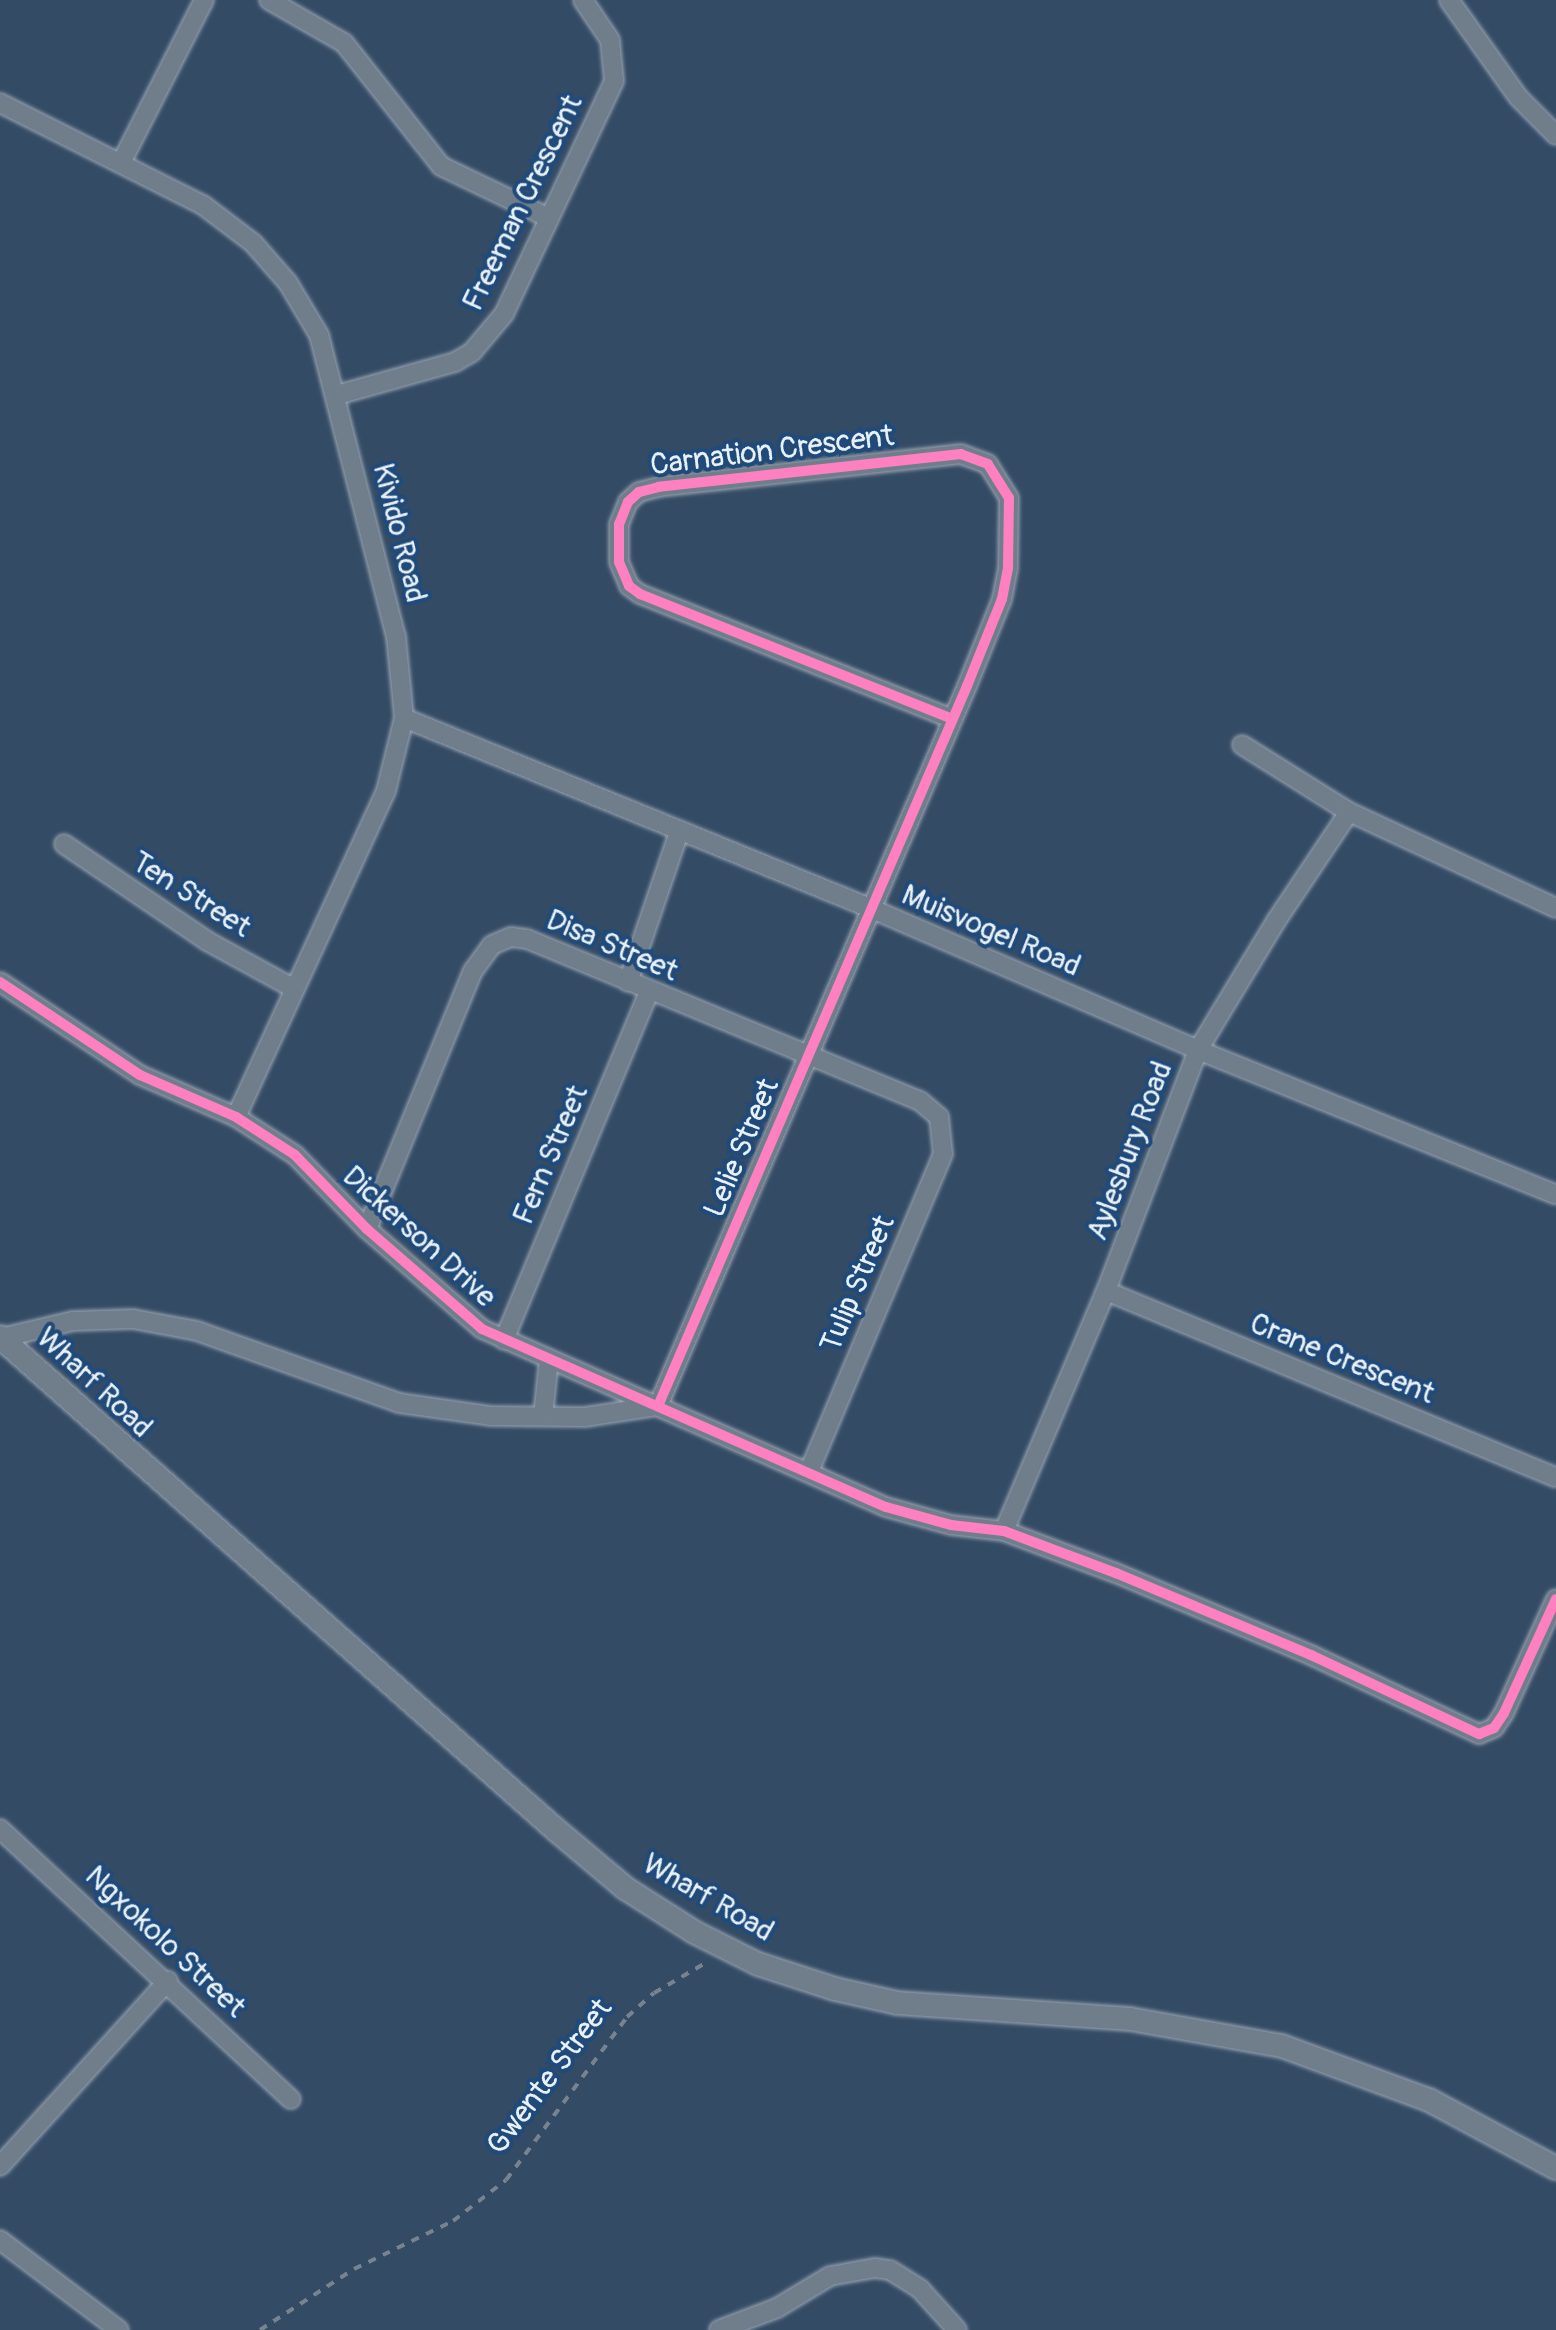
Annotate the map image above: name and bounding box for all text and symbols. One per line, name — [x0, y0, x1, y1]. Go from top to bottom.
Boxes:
street label: Freeman Crescent — [455, 89, 591, 317]
street label: Carnation Crescent — [648, 418, 896, 484]
street label: Kivido Road — [364, 460, 434, 606]
street label: Ten Street — [125, 844, 257, 946]
street label: Muisvogel Road — [896, 877, 1086, 985]
street label: Disa Street — [541, 902, 683, 990]
street label: Aylesbury Road — [1079, 1057, 1181, 1245]
street label: Lelie Street — [697, 1073, 787, 1223]
street label: Fern Street — [506, 1080, 596, 1230]
street label: Dickerson Drive — [335, 1159, 503, 1315]
street label: Tulip Street — [813, 1210, 903, 1358]
street label: Crane Crescent — [1245, 1306, 1439, 1412]
street label: Wharf Road — [29, 1320, 159, 1446]
street label: Wharf Road — [636, 1846, 780, 1950]
street label: Ngxokolo Street — [77, 1859, 253, 2025]
street label: Gwente Street — [480, 1992, 620, 2162]

